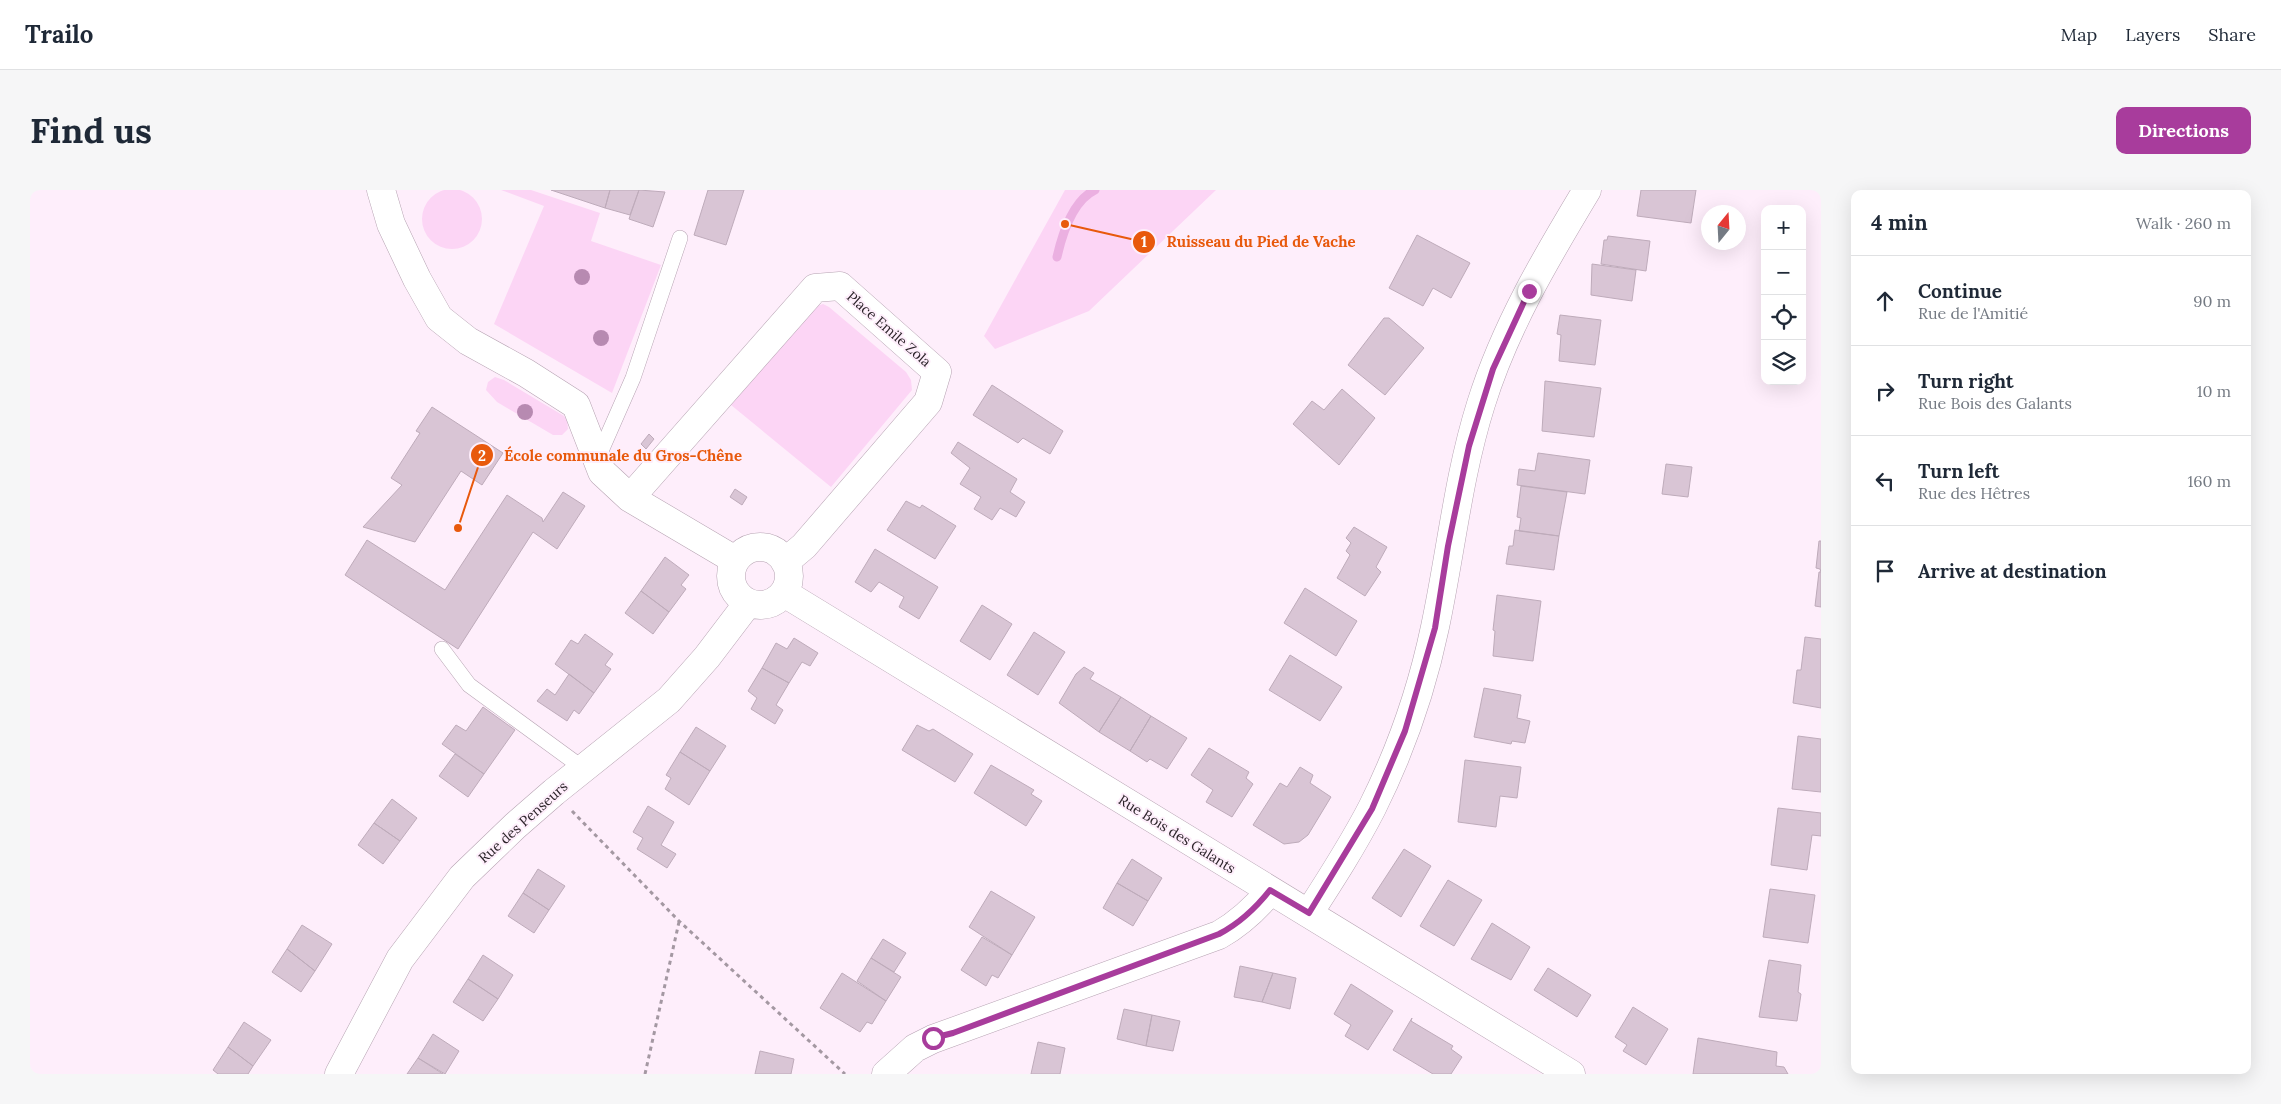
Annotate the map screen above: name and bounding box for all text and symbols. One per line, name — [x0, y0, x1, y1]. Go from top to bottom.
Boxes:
text: Trailo — [25, 19, 93, 50]
text: Map — [2061, 23, 2097, 46]
text: Layers — [2125, 23, 2180, 46]
text: Share — [2208, 23, 2256, 46]
button: Directions — [2116, 107, 2251, 154]
text: Find us — [30, 108, 152, 153]
north arrow — [1701, 205, 1746, 250]
map controls — [1761, 205, 1806, 385]
button: + — [1761, 205, 1806, 250]
text: 4 min — [1871, 209, 1928, 236]
text: Walk · 260 m — [2136, 213, 2231, 233]
callout: Ruisseau du Pied de Vache — [1132, 227, 1366, 257]
text: 1 — [1141, 232, 1147, 251]
text: Ruisseau du Pied de Vache — [1166, 232, 1356, 251]
button: − — [1761, 250, 1806, 295]
text: Continue — [1918, 279, 2002, 303]
route end — [1518, 280, 1541, 303]
street label: Place Emile Zola — [843, 287, 935, 371]
icon: ahead — [1871, 287, 1899, 315]
text: 90 m — [2193, 291, 2231, 311]
button: locate — [1761, 295, 1806, 340]
text: Rue de l'Amitié — [1918, 303, 2028, 323]
button: layers — [1761, 340, 1806, 385]
text: Turn right — [1918, 369, 2014, 393]
icon: right — [1871, 377, 1899, 405]
text: 10 m — [2197, 381, 2231, 401]
text: Rue Bois des Galants — [1918, 393, 2072, 413]
callout: École communale du Gros-Chêne — [469, 440, 752, 470]
text: 2 — [478, 446, 486, 465]
text: École communale du Gros-Chêne — [504, 446, 742, 465]
text: Turn left — [1918, 459, 1999, 483]
icon: left — [1871, 467, 1899, 495]
text: 160 m — [2187, 471, 2231, 491]
text: Rue des Hêtres — [1918, 483, 2030, 503]
icon: arrive — [1871, 557, 1899, 585]
text: Arrive at destination — [1918, 559, 2107, 583]
street label: Rue des Penseurs — [475, 777, 571, 867]
street label: Rue Bois des Galants — [1115, 791, 1239, 877]
route start — [922, 1027, 945, 1050]

